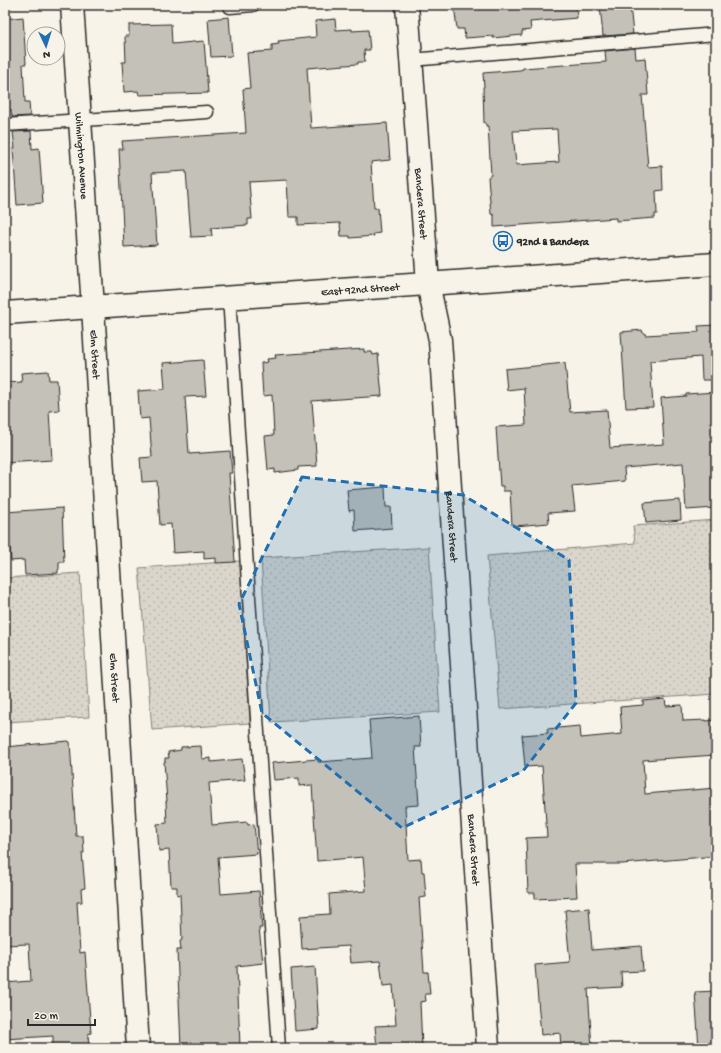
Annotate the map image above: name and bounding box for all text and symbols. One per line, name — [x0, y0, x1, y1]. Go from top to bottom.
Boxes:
north arrow — [26, 26, 66, 66]
text: N — [43, 48, 51, 60]
street label: Wilmington Avenue — [71, 112, 90, 200]
street label: Bandera Street — [411, 167, 429, 241]
bus stop icon: 92nd & Bandera — [492, 230, 514, 252]
place label: 92nd & Bandera — [516, 237, 590, 249]
street label: East 92nd Street — [321, 282, 401, 299]
street label: Elm Street — [86, 329, 101, 381]
street label: Bandera Street — [442, 490, 459, 564]
street label: Elm Street — [106, 653, 121, 704]
street label: Bandera Street — [464, 813, 481, 887]
scale bar — [28, 1001, 95, 1027]
text: 20 m — [34, 1010, 59, 1024]

